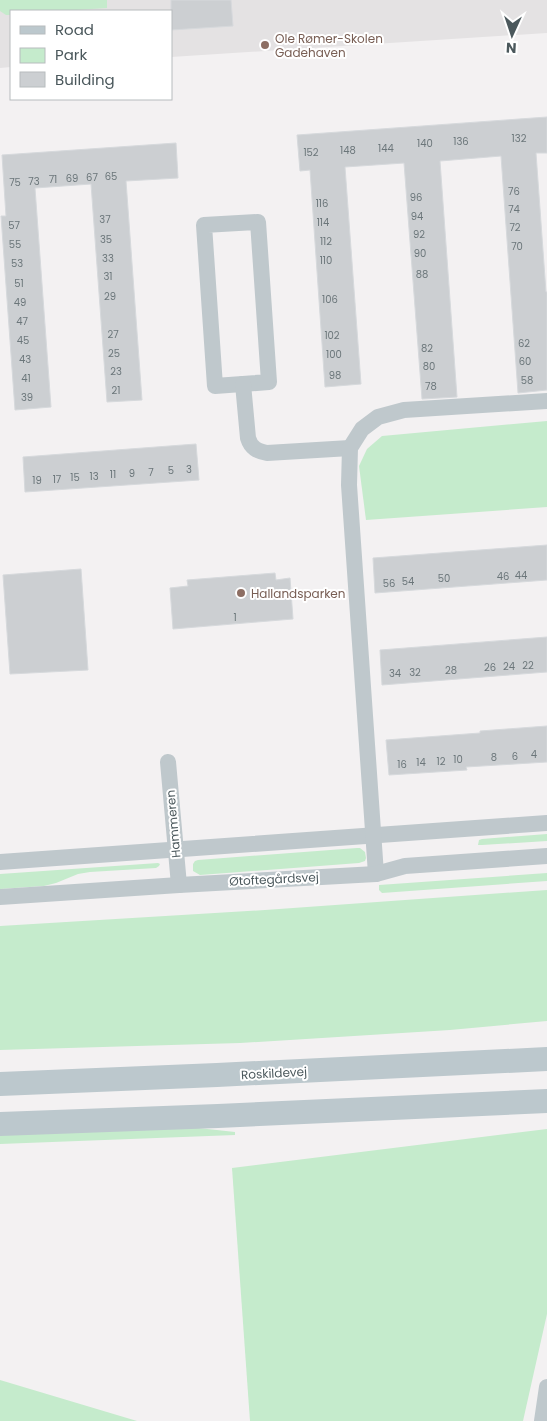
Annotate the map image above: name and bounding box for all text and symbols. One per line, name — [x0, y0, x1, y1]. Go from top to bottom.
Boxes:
legend — [10, 10, 172, 100]
north arrow — [487, 10, 537, 60]
text: Road — [55, 19, 94, 40]
place label: Ole Rømer-Skolen Gadehaven — [275, 30, 383, 61]
text: N — [506, 38, 517, 58]
marker: Ole Rømer-Skolen Gadehaven — [259, 39, 271, 51]
text: Park — [55, 44, 87, 65]
text: Building — [55, 69, 115, 90]
house number: 132 — [512, 131, 527, 146]
house number: 136 — [453, 134, 469, 149]
house number: 140 — [417, 136, 433, 151]
house number: 144 — [378, 141, 394, 156]
house number: 148 — [340, 143, 356, 158]
house number: 152 — [303, 145, 319, 160]
house number: 65 — [105, 169, 117, 184]
house number: 67 — [86, 170, 98, 185]
house number: 69 — [66, 171, 78, 186]
house number: 71 — [49, 172, 57, 187]
house number: 73 — [28, 174, 40, 189]
house number: 75 — [9, 175, 21, 190]
house number: 76 — [508, 184, 520, 199]
house number: 96 — [410, 190, 422, 205]
house number: 116 — [316, 196, 328, 211]
house number: 74 — [508, 202, 520, 217]
house number: 94 — [411, 209, 423, 224]
house number: 37 — [99, 212, 111, 227]
house number: 114 — [317, 215, 329, 230]
house number: 57 — [8, 218, 20, 233]
house number: 72 — [509, 220, 521, 235]
house number: 92 — [413, 227, 425, 242]
house number: 35 — [100, 232, 112, 247]
house number: 112 — [320, 234, 332, 249]
house number: 55 — [9, 237, 21, 252]
house number: 70 — [511, 239, 523, 254]
house number: 90 — [414, 246, 426, 261]
house number: 33 — [102, 251, 114, 266]
house number: 110 — [320, 253, 332, 268]
house number: 53 — [11, 256, 23, 271]
house number: 88 — [416, 267, 428, 282]
house number: 31 — [103, 269, 113, 284]
house number: 51 — [14, 276, 24, 291]
house number: 29 — [104, 289, 116, 304]
house number: 106 — [322, 292, 338, 307]
house number: 49 — [14, 295, 26, 310]
house number: 47 — [16, 314, 28, 329]
house number: 27 — [107, 327, 119, 342]
house number: 102 — [324, 328, 340, 343]
house number: 45 — [17, 333, 29, 348]
house number: 62 — [518, 336, 530, 351]
house number: 82 — [421, 341, 433, 356]
house number: 25 — [108, 346, 120, 361]
house number: 100 — [326, 347, 342, 362]
house number: 43 — [19, 352, 31, 367]
house number: 60 — [519, 354, 531, 369]
house number: 80 — [423, 359, 435, 374]
house number: 23 — [110, 364, 122, 379]
house number: 98 — [329, 368, 341, 383]
house number: 41 — [21, 371, 31, 386]
house number: 58 — [521, 373, 533, 388]
house number: 78 — [425, 379, 437, 394]
house number: 21 — [112, 383, 120, 398]
house number: 39 — [21, 390, 33, 405]
house number: 3 — [186, 462, 192, 477]
house number: 5 — [168, 463, 174, 478]
house number: 7 — [148, 465, 154, 480]
house number: 9 — [129, 466, 135, 481]
house number: 11 — [110, 467, 116, 482]
house number: 13 — [89, 469, 99, 484]
house number: 15 — [70, 470, 80, 485]
house number: 17 — [53, 472, 62, 487]
house number: 19 — [32, 473, 42, 488]
house number: 44 — [515, 568, 527, 583]
house number: 46 — [497, 569, 509, 584]
house number: 50 — [438, 571, 450, 586]
house number: 54 — [402, 574, 414, 589]
house number: 56 — [383, 576, 395, 591]
place label: Hallandsparken — [251, 585, 346, 602]
marker: Hallandsparken — [235, 587, 247, 599]
house number: 1 — [233, 610, 237, 625]
house number: 22 — [522, 658, 534, 673]
house number: 24 — [503, 659, 515, 674]
house number: 26 — [484, 660, 496, 675]
house number: 28 — [445, 663, 457, 678]
house number: 32 — [409, 665, 421, 680]
house number: 34 — [389, 666, 401, 681]
house number: 4 — [531, 747, 537, 762]
house number: 6 — [512, 749, 518, 764]
house number: 8 — [491, 750, 497, 765]
house number: 10 — [453, 752, 463, 767]
house number: 12 — [437, 754, 446, 769]
house number: 14 — [416, 755, 426, 770]
house number: 16 — [397, 757, 407, 772]
street label: Hammeren — [162, 789, 184, 859]
street label: Øtoftegårdsvej — [229, 868, 319, 890]
street label: Roskildevej — [241, 1063, 307, 1083]

